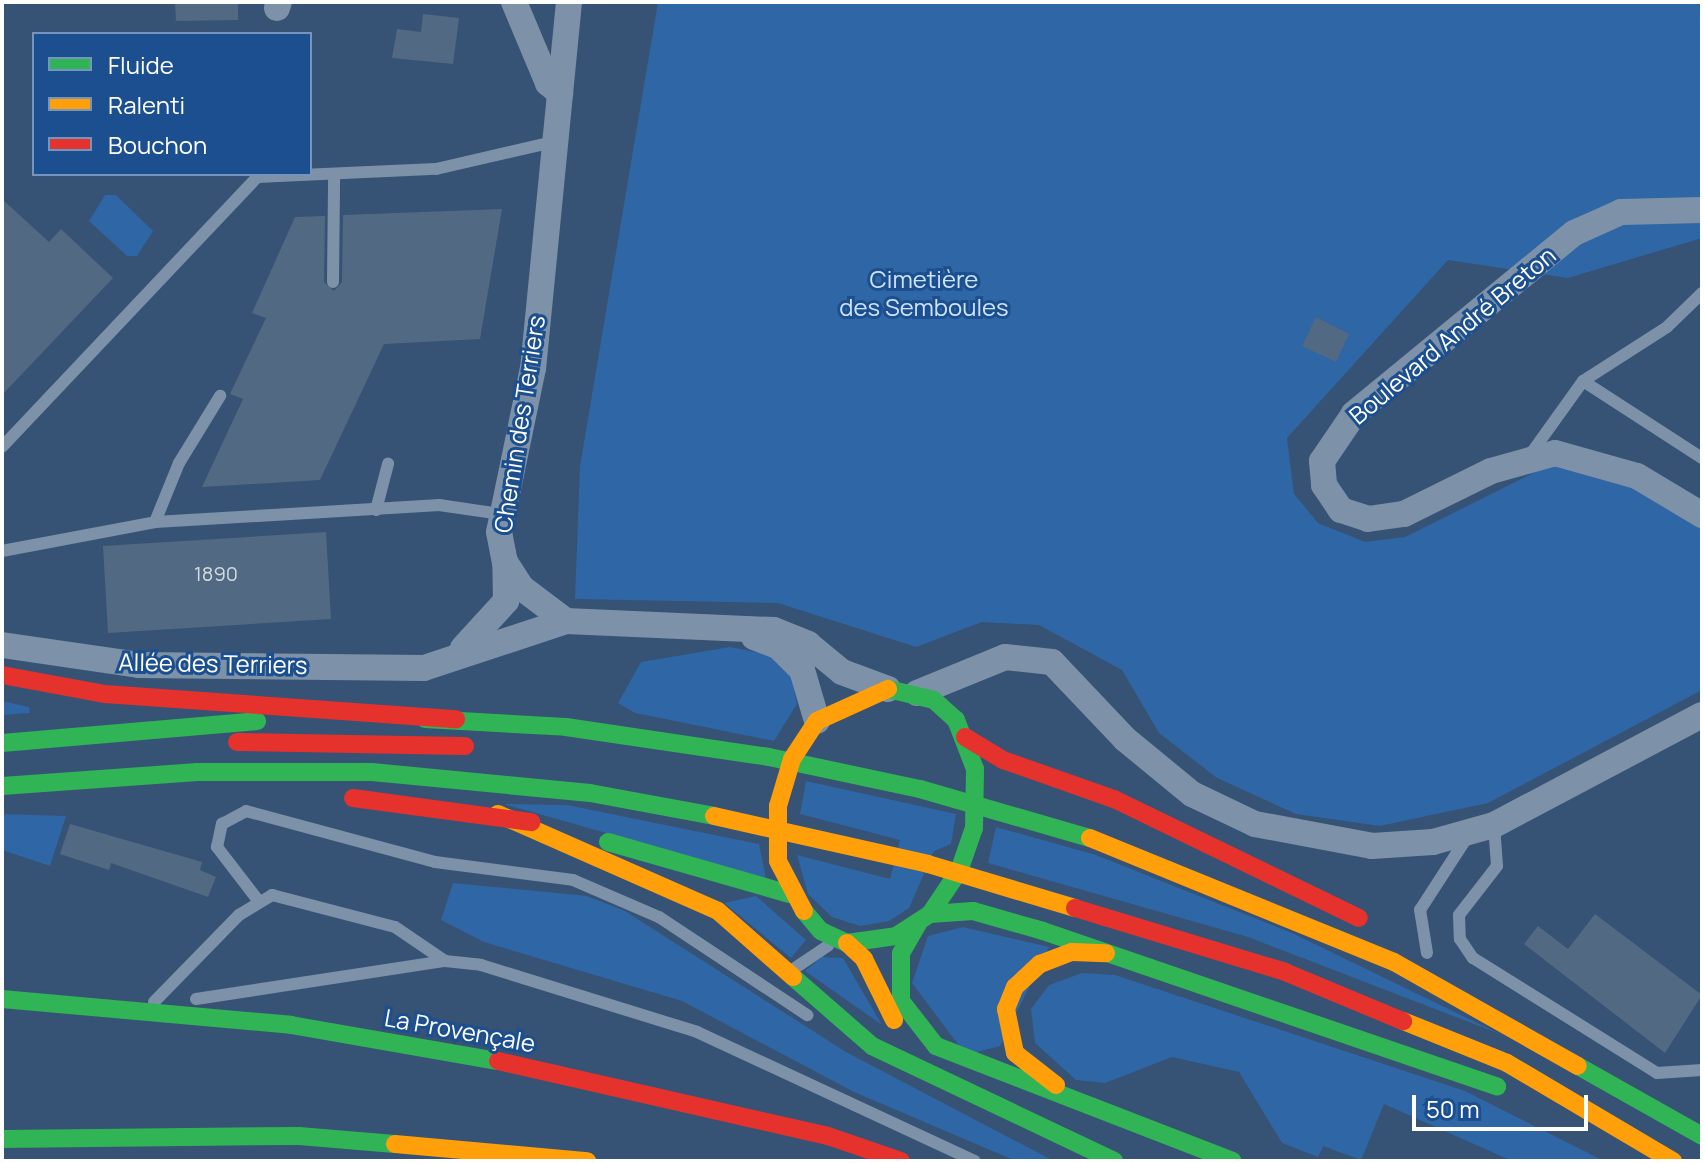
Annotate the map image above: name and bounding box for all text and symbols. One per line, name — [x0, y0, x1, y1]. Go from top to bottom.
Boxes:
legend — [32, 32, 312, 176]
text: Fluide — [108, 48, 174, 81]
text: Ralenti — [108, 88, 185, 121]
text: Bouchon — [108, 128, 207, 161]
street label: Boulevard André Breton — [1343, 240, 1561, 430]
park label: Cimetière des Semboules — [839, 265, 1009, 321]
street label: Chemin des Terriers — [488, 313, 550, 535]
house number: 1890 — [194, 561, 238, 585]
street label: Allée des Terriers — [118, 647, 308, 679]
street label: La Provençale — [382, 1003, 538, 1057]
scale bar — [1416, 1079, 1592, 1129]
text: 50 m — [1426, 1092, 1480, 1125]

